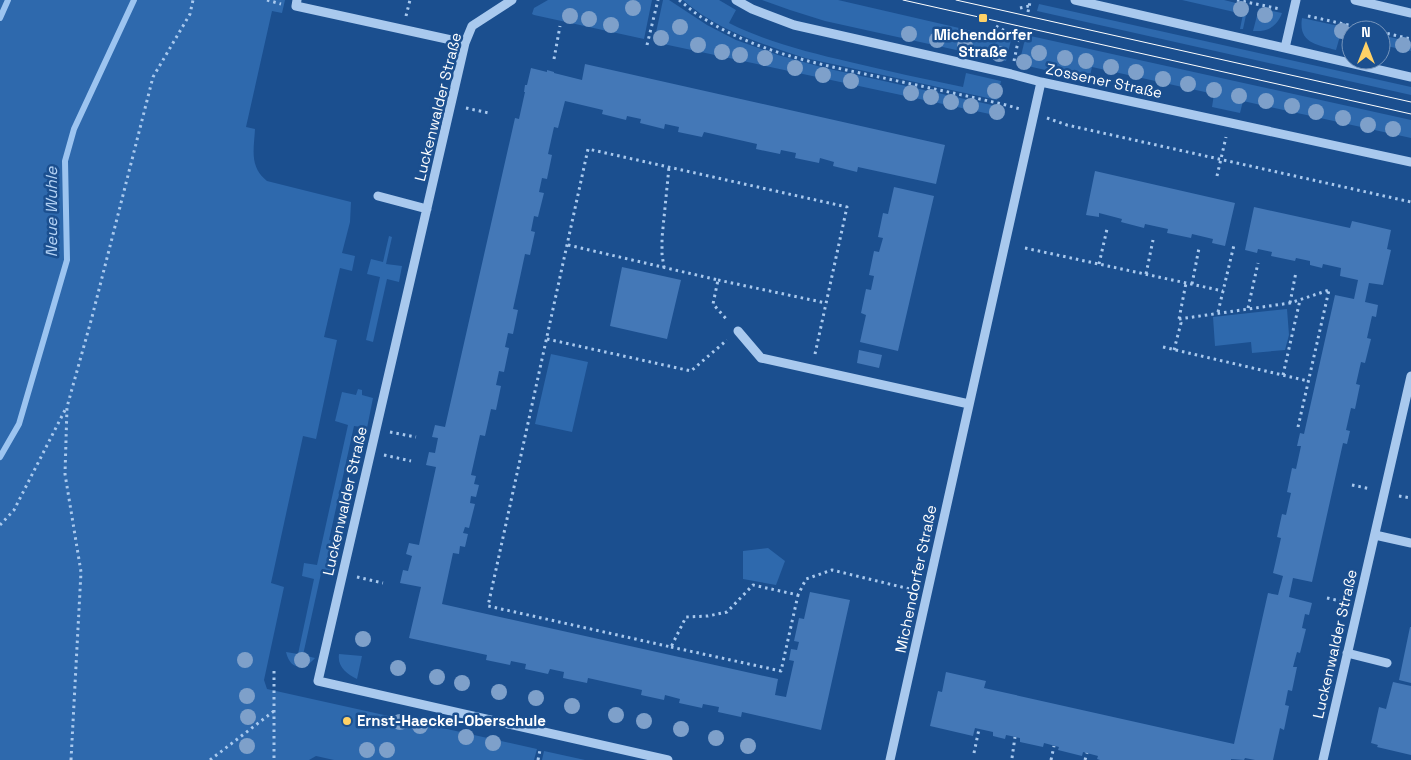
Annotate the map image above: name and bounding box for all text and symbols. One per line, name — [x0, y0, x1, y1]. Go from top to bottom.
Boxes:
marker: Michendorfer Straße — [977, 12, 989, 24]
north arrow — [1341, 20, 1391, 70]
text: N — [1361, 23, 1371, 41]
place label: Michendorfer Straße — [934, 25, 1032, 61]
street label: Luckenwalder Straße — [410, 30, 465, 183]
street label: Zossener Straße — [1044, 59, 1164, 102]
water label: Neue Wuhle — [41, 166, 62, 257]
street label: Luckenwalder Straße — [318, 424, 371, 577]
street label: Michendorfer Straße — [891, 503, 940, 655]
street label: Luckenwalder Straße — [1308, 567, 1361, 720]
place label: Ernst-Haeckel-Oberschule — [357, 711, 546, 730]
marker: Ernst-Haeckel-Oberschule — [341, 715, 353, 727]

